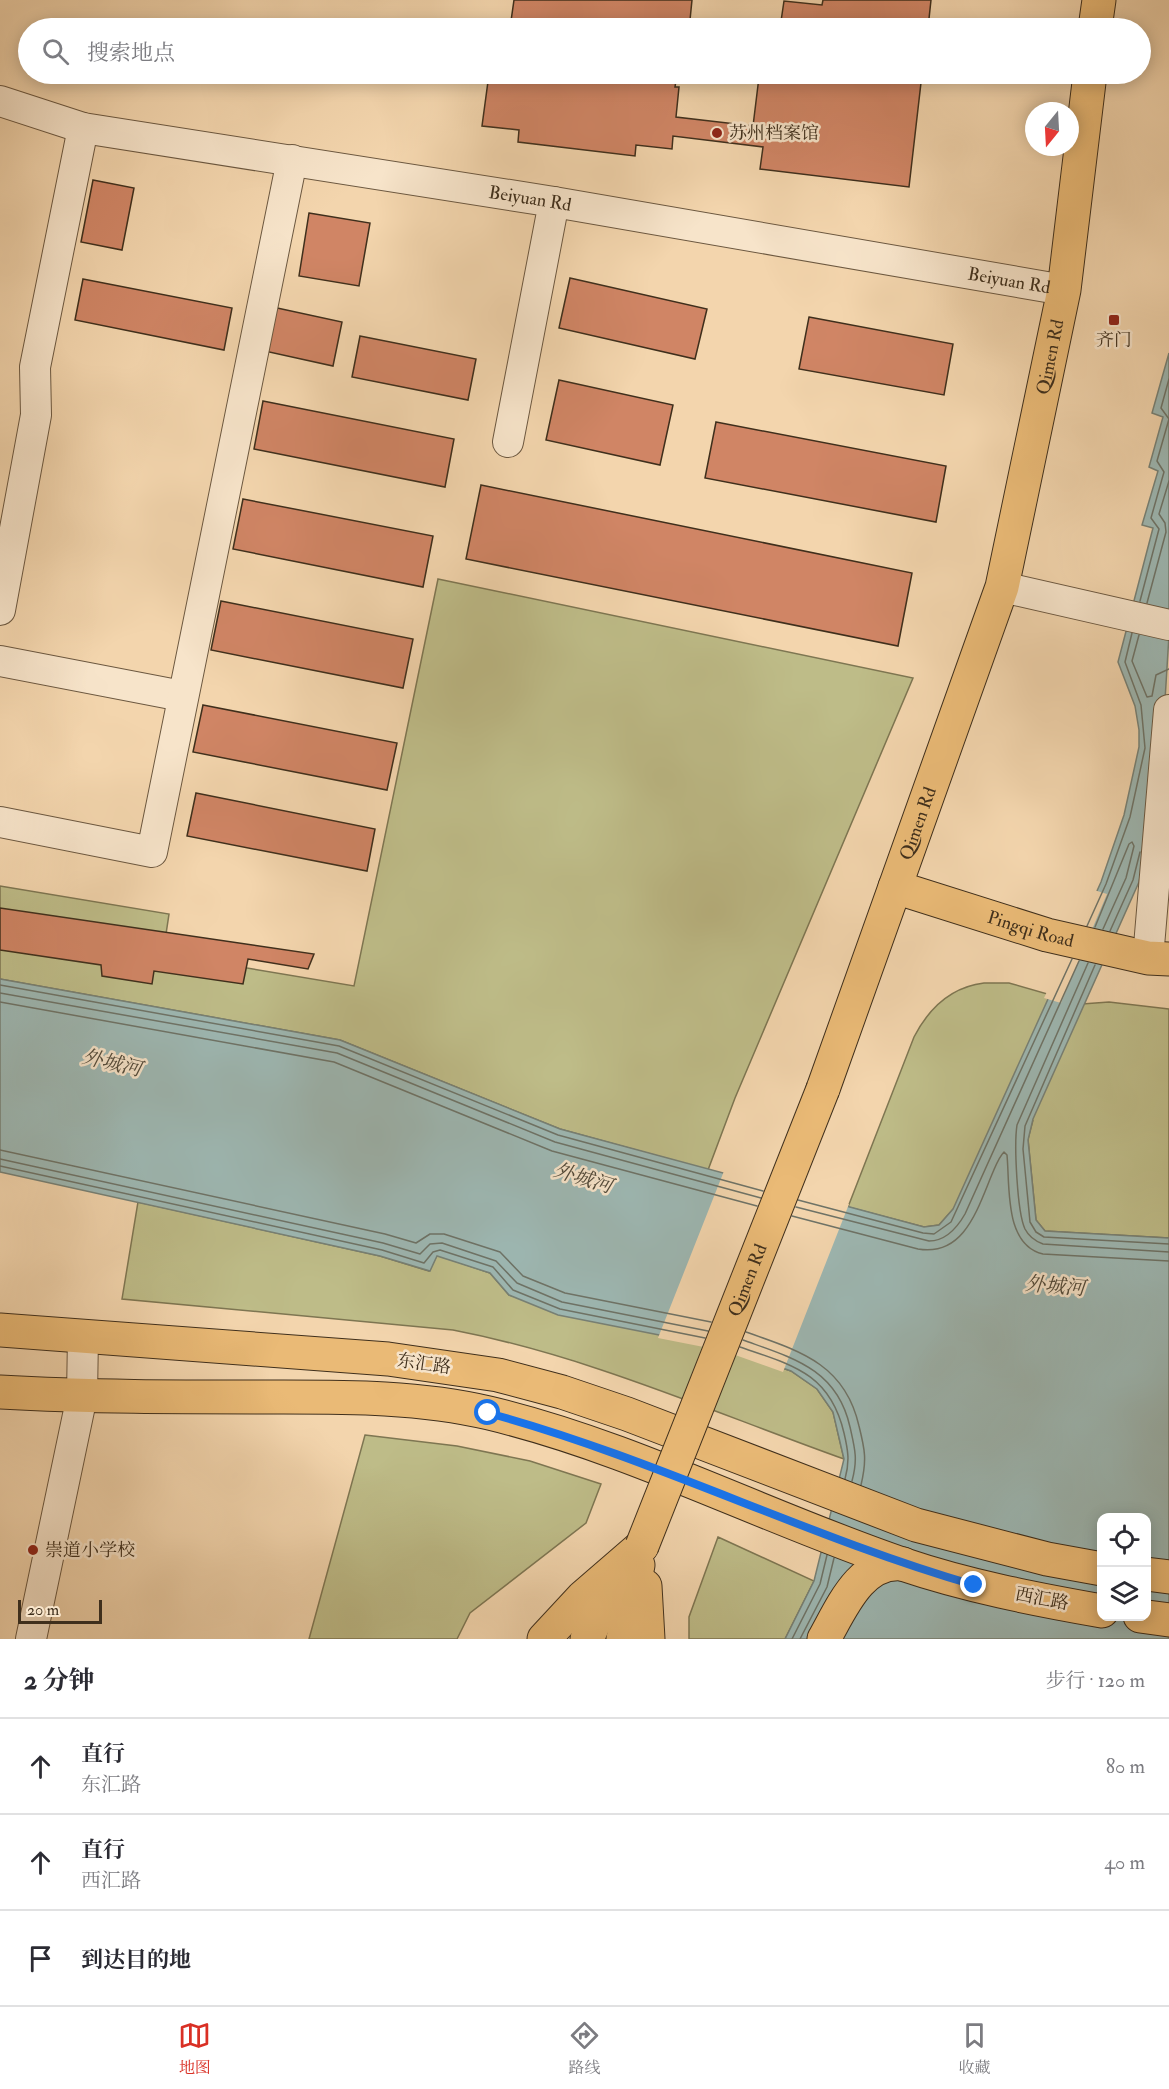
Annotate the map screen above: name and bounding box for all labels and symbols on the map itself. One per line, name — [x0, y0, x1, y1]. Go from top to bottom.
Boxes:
north arrow — [1025, 102, 1079, 156]
place label: 苏州档案馆 — [729, 122, 819, 145]
marker: 苏州档案馆 — [710, 126, 724, 140]
street label: Beiyuan Rd — [487, 180, 573, 216]
street label: Beiyuan Rd — [966, 262, 1052, 299]
marker: 齐门 — [1107, 313, 1121, 327]
street label: Qimen Rd — [1031, 317, 1069, 397]
place label: 齐门 — [1096, 329, 1132, 352]
street label: Qimen Rd — [894, 784, 941, 863]
street label: Pingqi Road — [984, 905, 1076, 952]
water label: 外城河 — [80, 1044, 147, 1083]
water label: 外城河 — [551, 1157, 618, 1200]
street label: Qimen Rd — [723, 1240, 772, 1320]
water label: 外城河 — [1024, 1271, 1089, 1301]
street label: 东汇路 — [396, 1349, 452, 1379]
route start — [474, 1399, 500, 1425]
place label: 崇道小学校 — [45, 1539, 135, 1562]
marker: 崇道小学校 — [26, 1543, 40, 1557]
route end — [960, 1571, 986, 1597]
street label: 西汇路 — [1013, 1583, 1071, 1615]
scale bar — [18, 1597, 102, 1624]

